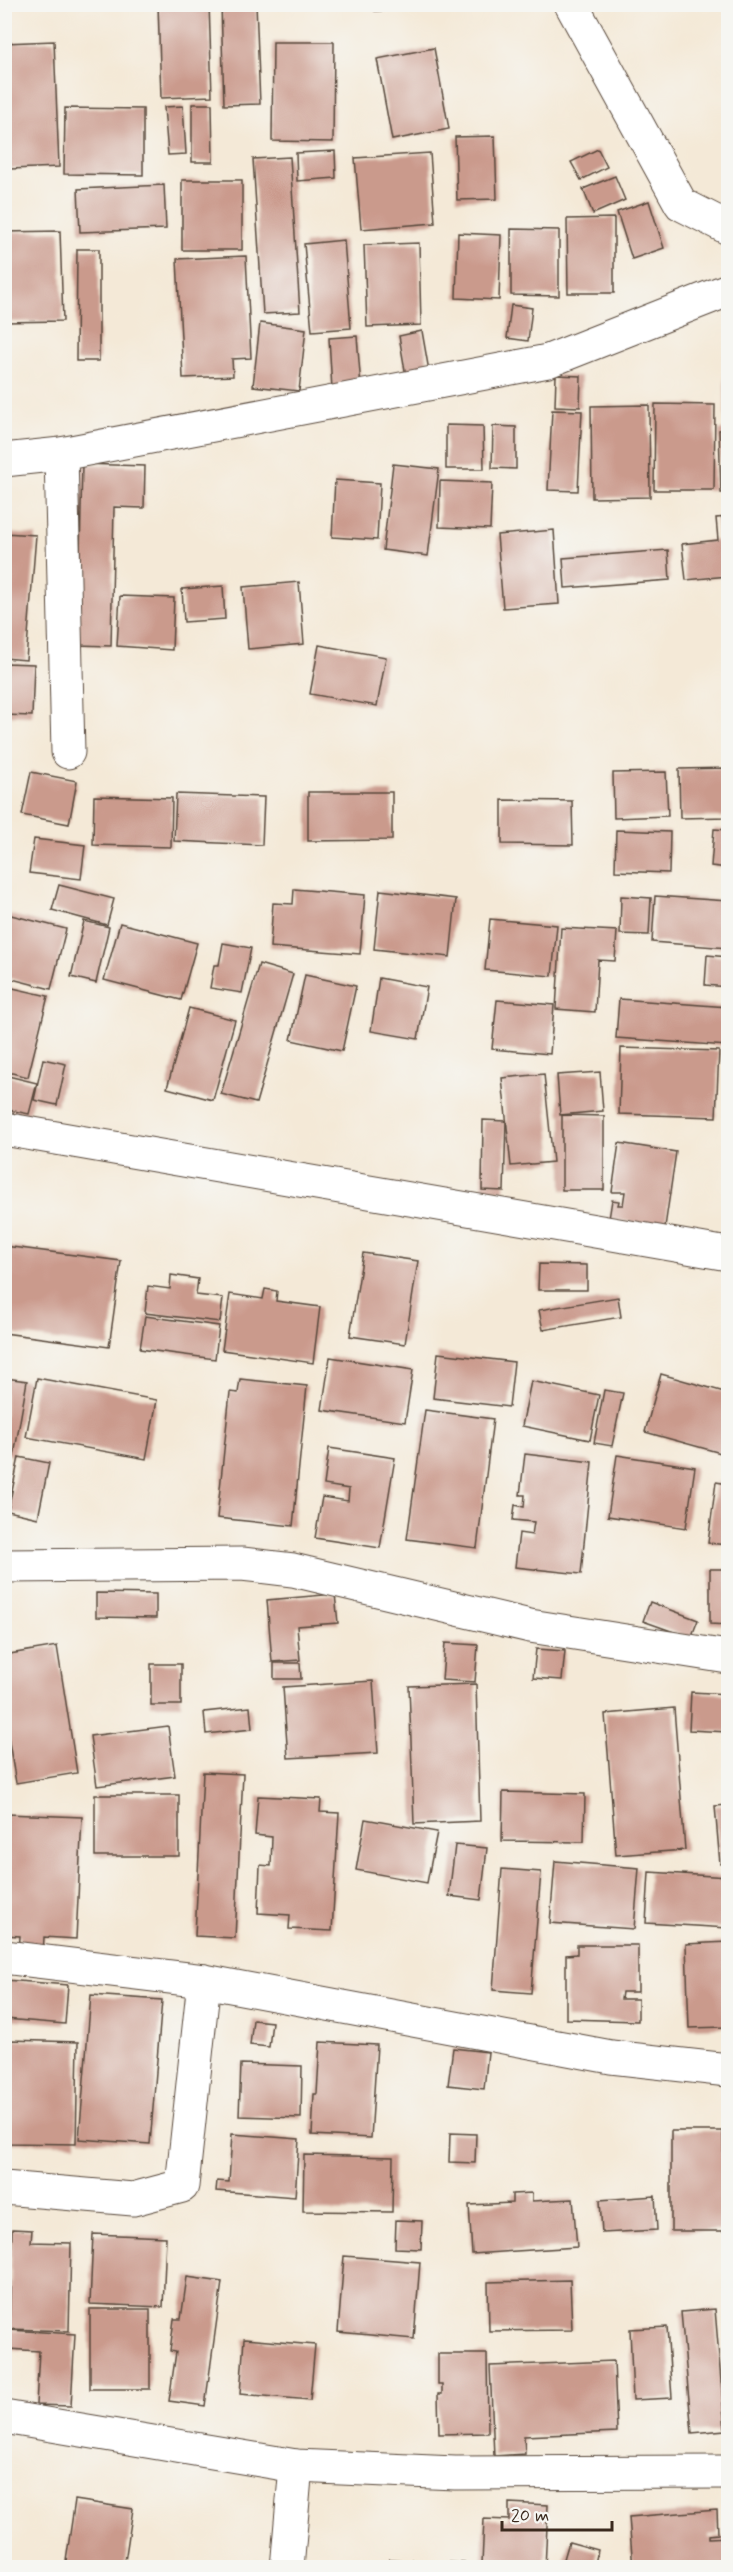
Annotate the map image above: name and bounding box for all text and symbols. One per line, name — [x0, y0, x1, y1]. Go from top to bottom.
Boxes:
scale bar — [502, 2494, 612, 2532]
text: 20 m — [511, 2504, 549, 2528]

